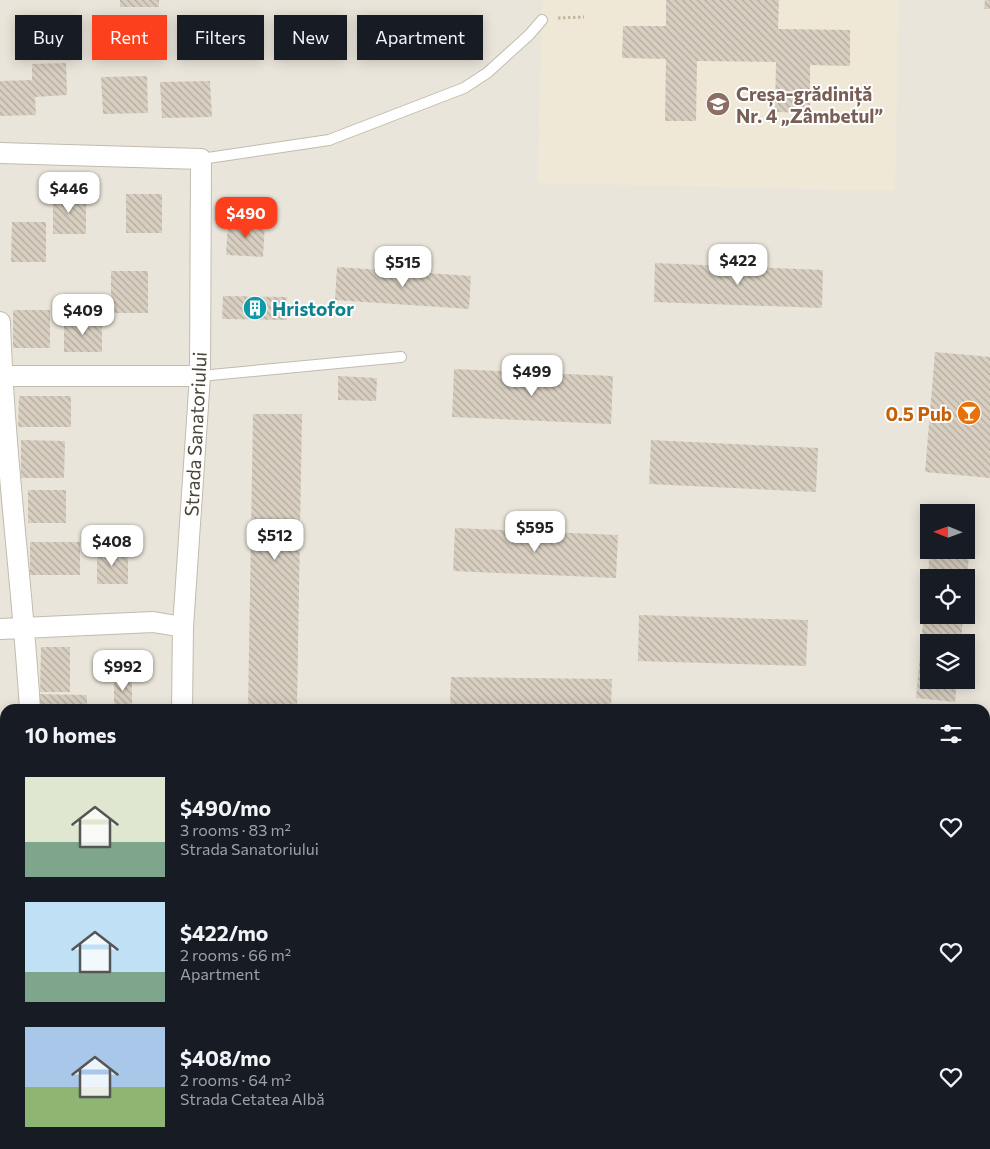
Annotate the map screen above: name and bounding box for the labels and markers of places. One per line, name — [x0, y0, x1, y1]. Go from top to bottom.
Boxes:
place label: Creșa-grădiniță Nr. 4 „Zâmbetul” — [736, 82, 883, 127]
school or university icon: Creșa-grădiniță Nr. 4 „Zâmbetul” — [705, 91, 731, 117]
pin: $446 — [39, 172, 99, 214]
pin: $490 — [216, 196, 276, 239]
pin: $422 — [708, 244, 768, 286]
pin: $515 — [373, 246, 433, 288]
pin: $409 — [53, 294, 113, 336]
building icon: Hristofor — [242, 295, 268, 321]
place label: Hristofor — [272, 297, 354, 320]
pin: $499 — [502, 354, 562, 397]
bar icon: 0.5 Pub — [956, 400, 982, 426]
place label: 0.5 Pub — [885, 402, 952, 425]
pin: $595 — [505, 510, 565, 553]
pin: $512 — [245, 518, 305, 561]
pin: $408 — [82, 524, 142, 567]
pin: $992 — [93, 650, 153, 692]

